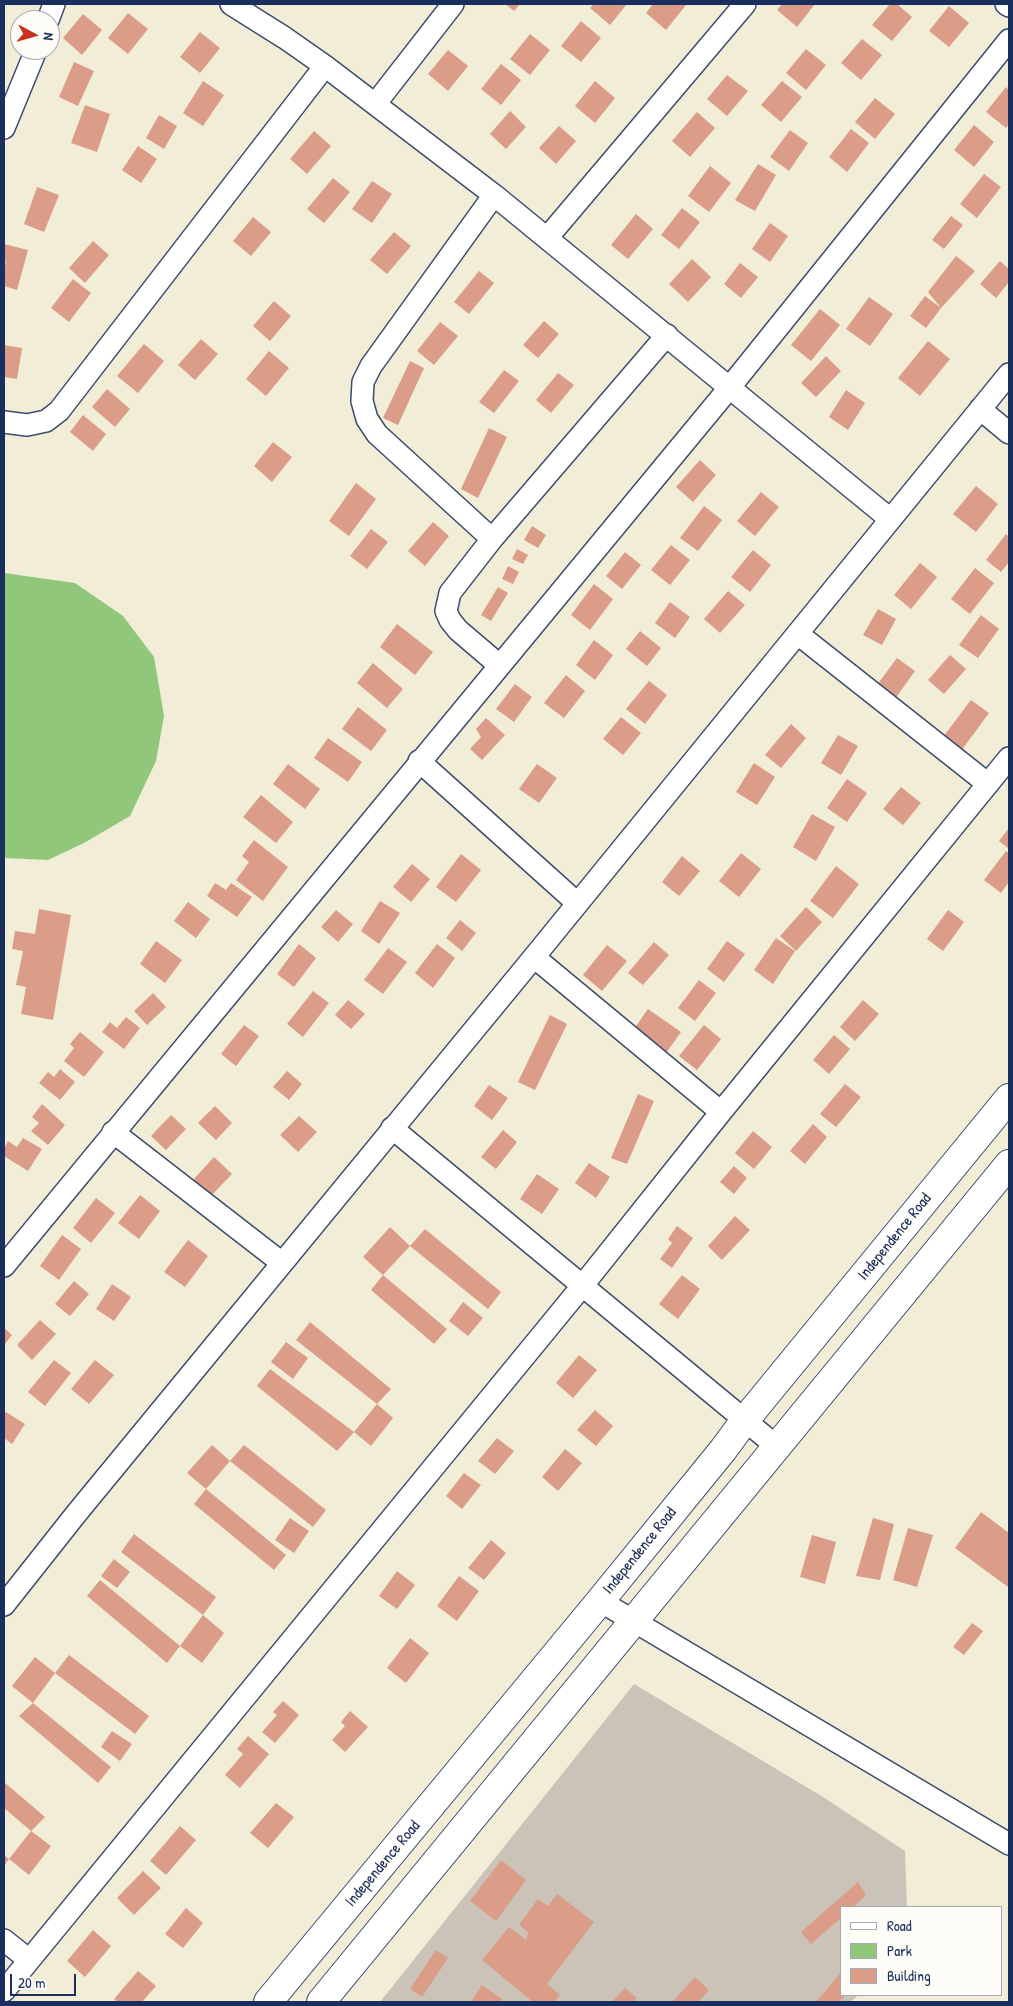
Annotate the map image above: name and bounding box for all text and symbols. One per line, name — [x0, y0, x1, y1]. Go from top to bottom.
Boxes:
north arrow — [10, 10, 60, 60]
text: N — [40, 32, 59, 41]
street label: Independence Road — [854, 1190, 936, 1284]
street label: Independence Road — [599, 1504, 681, 1598]
street label: Independence Road — [341, 1817, 425, 1911]
legend — [840, 1906, 1003, 1996]
text: Road — [887, 1915, 912, 1936]
text: Park — [887, 1940, 912, 1961]
scale bar — [12, 1964, 79, 1996]
text: Building — [887, 1965, 931, 1986]
text: 20 m — [18, 1972, 45, 1993]

